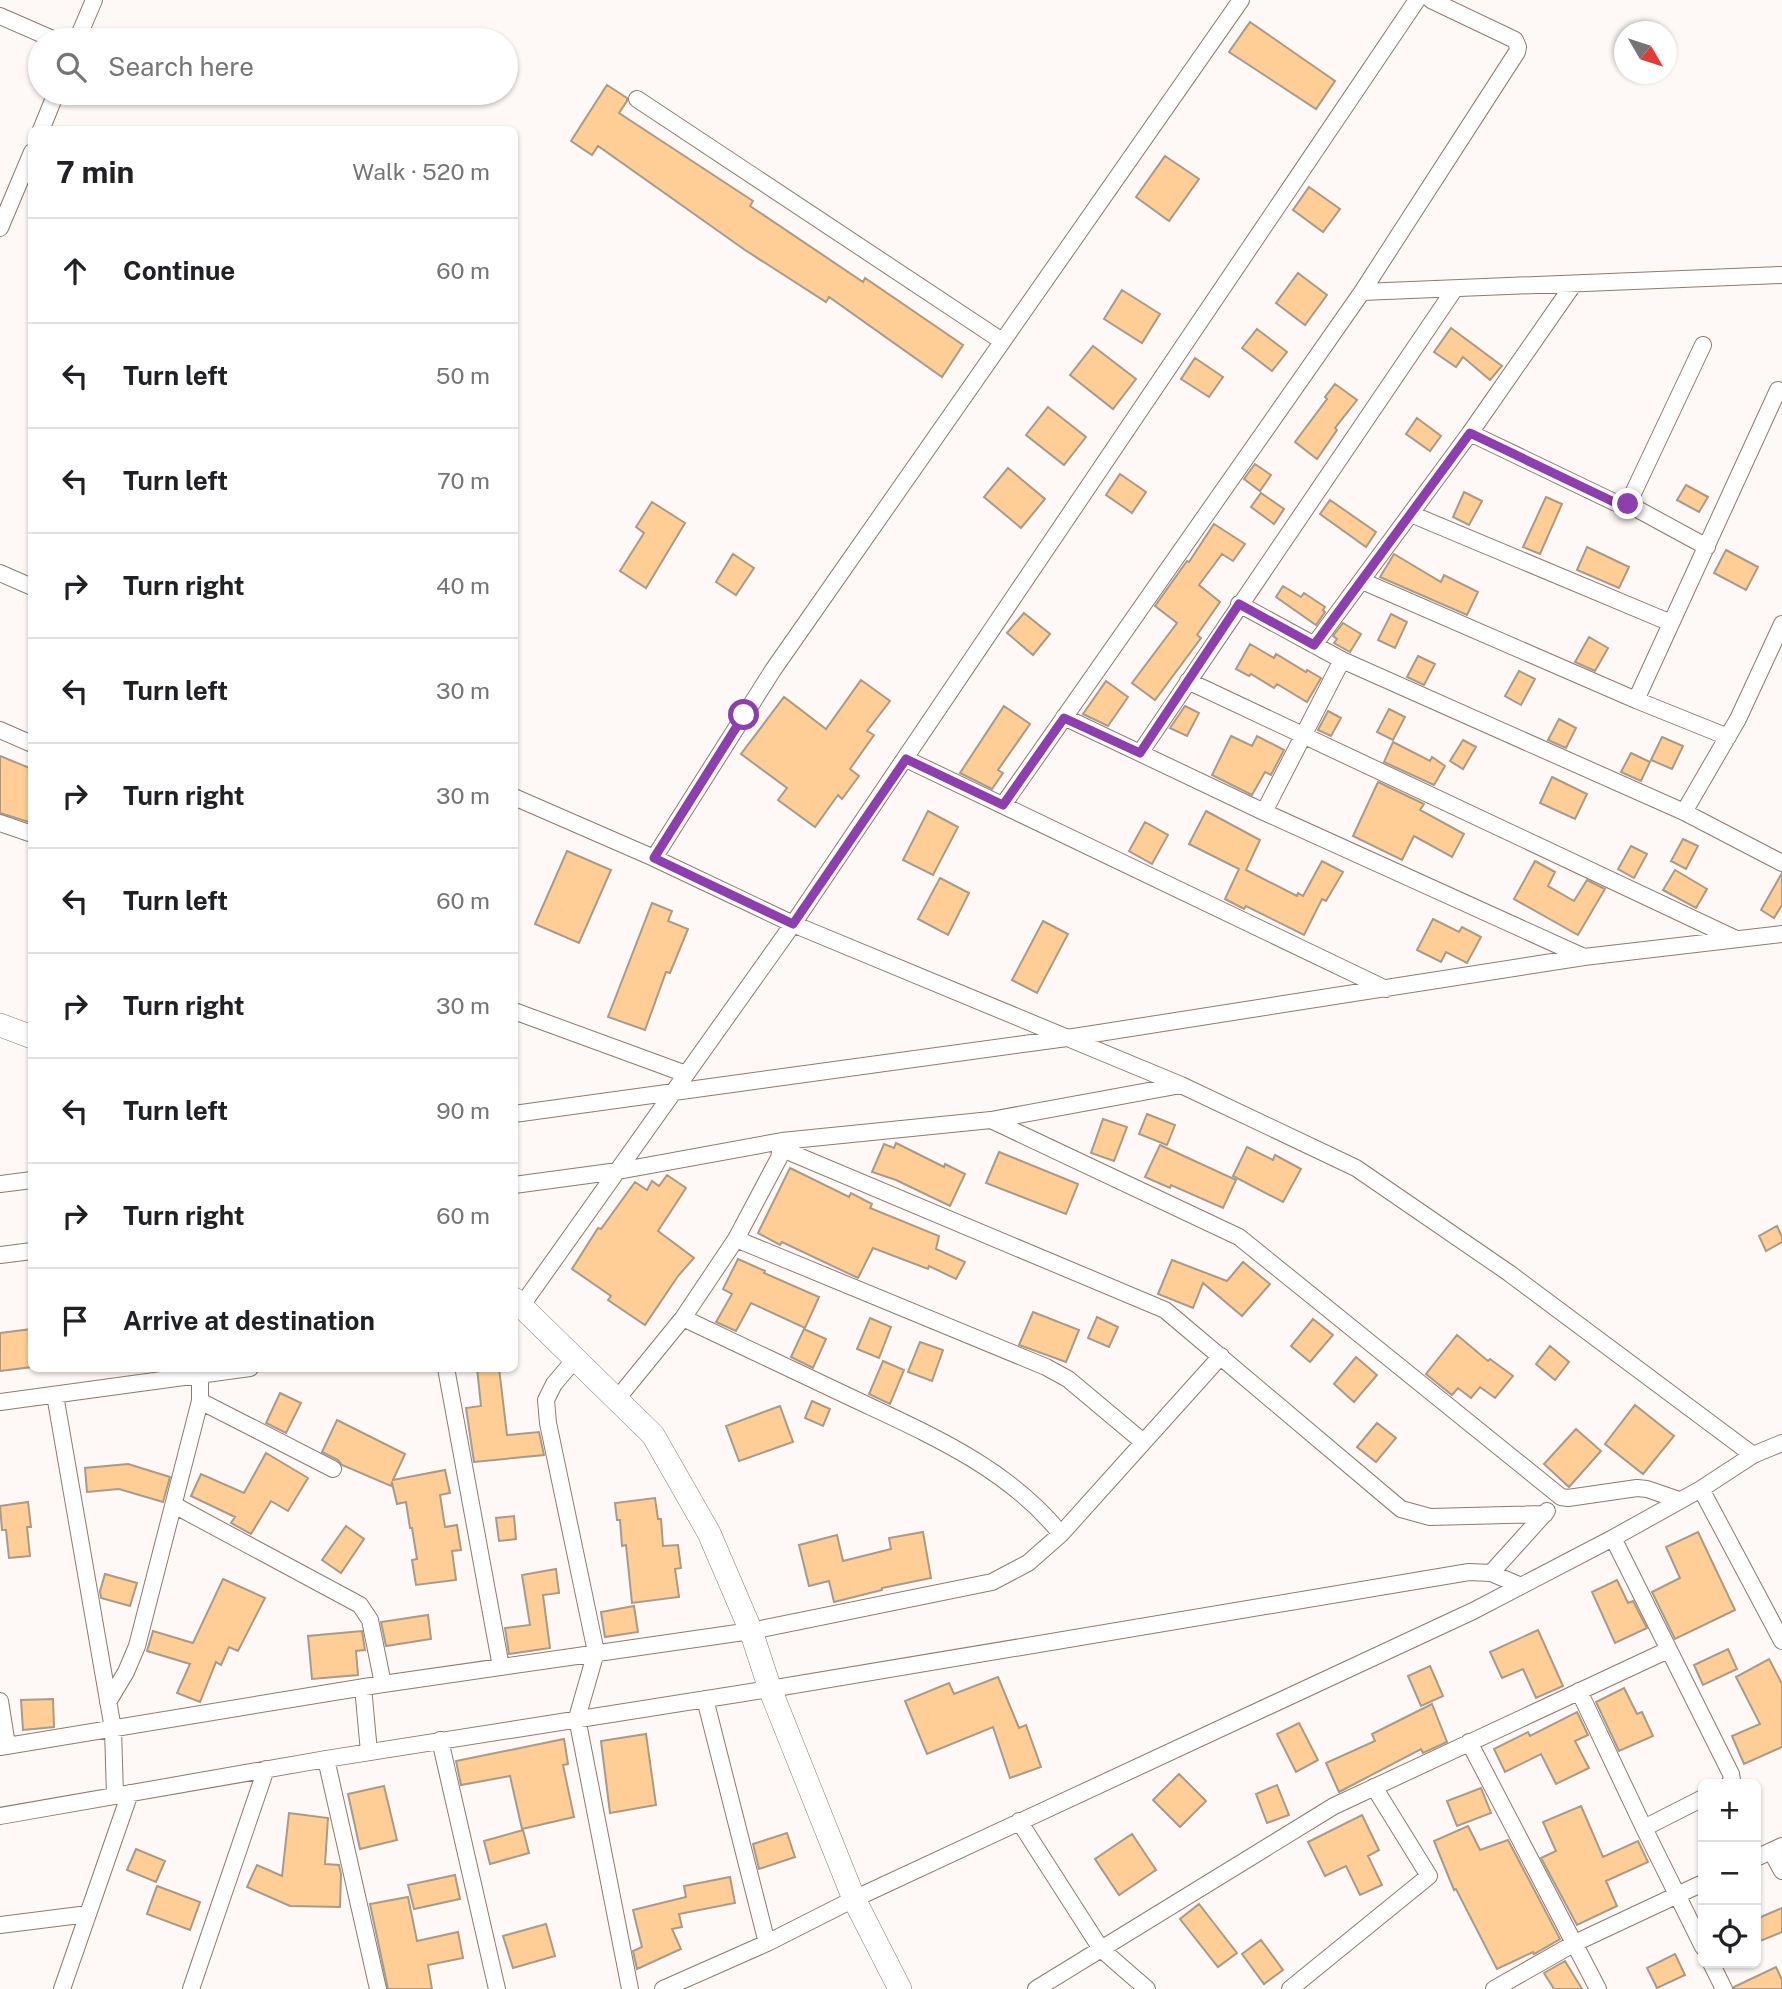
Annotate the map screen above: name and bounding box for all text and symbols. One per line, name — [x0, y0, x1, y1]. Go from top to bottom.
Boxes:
north arrow — [1614, 21, 1677, 84]
search box — [28, 28, 518, 105]
icon: search — [52, 48, 90, 86]
text: Search here — [108, 51, 254, 82]
text: 7 min — [56, 154, 134, 190]
text: Walk · 520 m — [352, 158, 490, 185]
icon: ahead — [56, 252, 94, 290]
text: Continue — [123, 255, 235, 286]
text: 60 m — [436, 257, 490, 284]
icon: left — [56, 357, 94, 395]
text: Turn left — [123, 360, 228, 391]
text: 50 m — [436, 362, 490, 389]
icon: left — [56, 462, 94, 500]
text: Turn left — [123, 465, 228, 496]
text: 70 m — [437, 467, 490, 494]
route end — [1612, 488, 1643, 519]
icon: right — [56, 567, 94, 605]
text: Turn right — [123, 570, 245, 601]
text: 40 m — [436, 572, 490, 599]
icon: left — [56, 672, 94, 710]
text: Turn left — [123, 675, 228, 706]
text: 30 m — [436, 677, 490, 704]
route start — [728, 699, 759, 730]
icon: right — [56, 777, 94, 815]
text: Turn right — [123, 780, 245, 811]
text: 30 m — [436, 782, 490, 809]
icon: left — [56, 882, 94, 920]
text: Turn left — [123, 885, 228, 916]
text: 60 m — [436, 887, 490, 914]
icon: right — [56, 987, 94, 1025]
text: Turn right — [123, 990, 245, 1021]
text: 30 m — [436, 992, 490, 1019]
icon: left — [56, 1092, 94, 1130]
text: Turn left — [123, 1095, 228, 1126]
text: 90 m — [436, 1097, 490, 1124]
icon: right — [56, 1197, 94, 1235]
text: Turn right — [123, 1200, 245, 1231]
text: 60 m — [436, 1202, 490, 1229]
icon: arrive — [56, 1302, 94, 1340]
text: Arrive at destination — [123, 1305, 375, 1336]
map controls — [1698, 1779, 1761, 1968]
button: + — [1698, 1779, 1761, 1842]
button: − — [1698, 1842, 1761, 1905]
button: locate — [1698, 1905, 1761, 1968]

